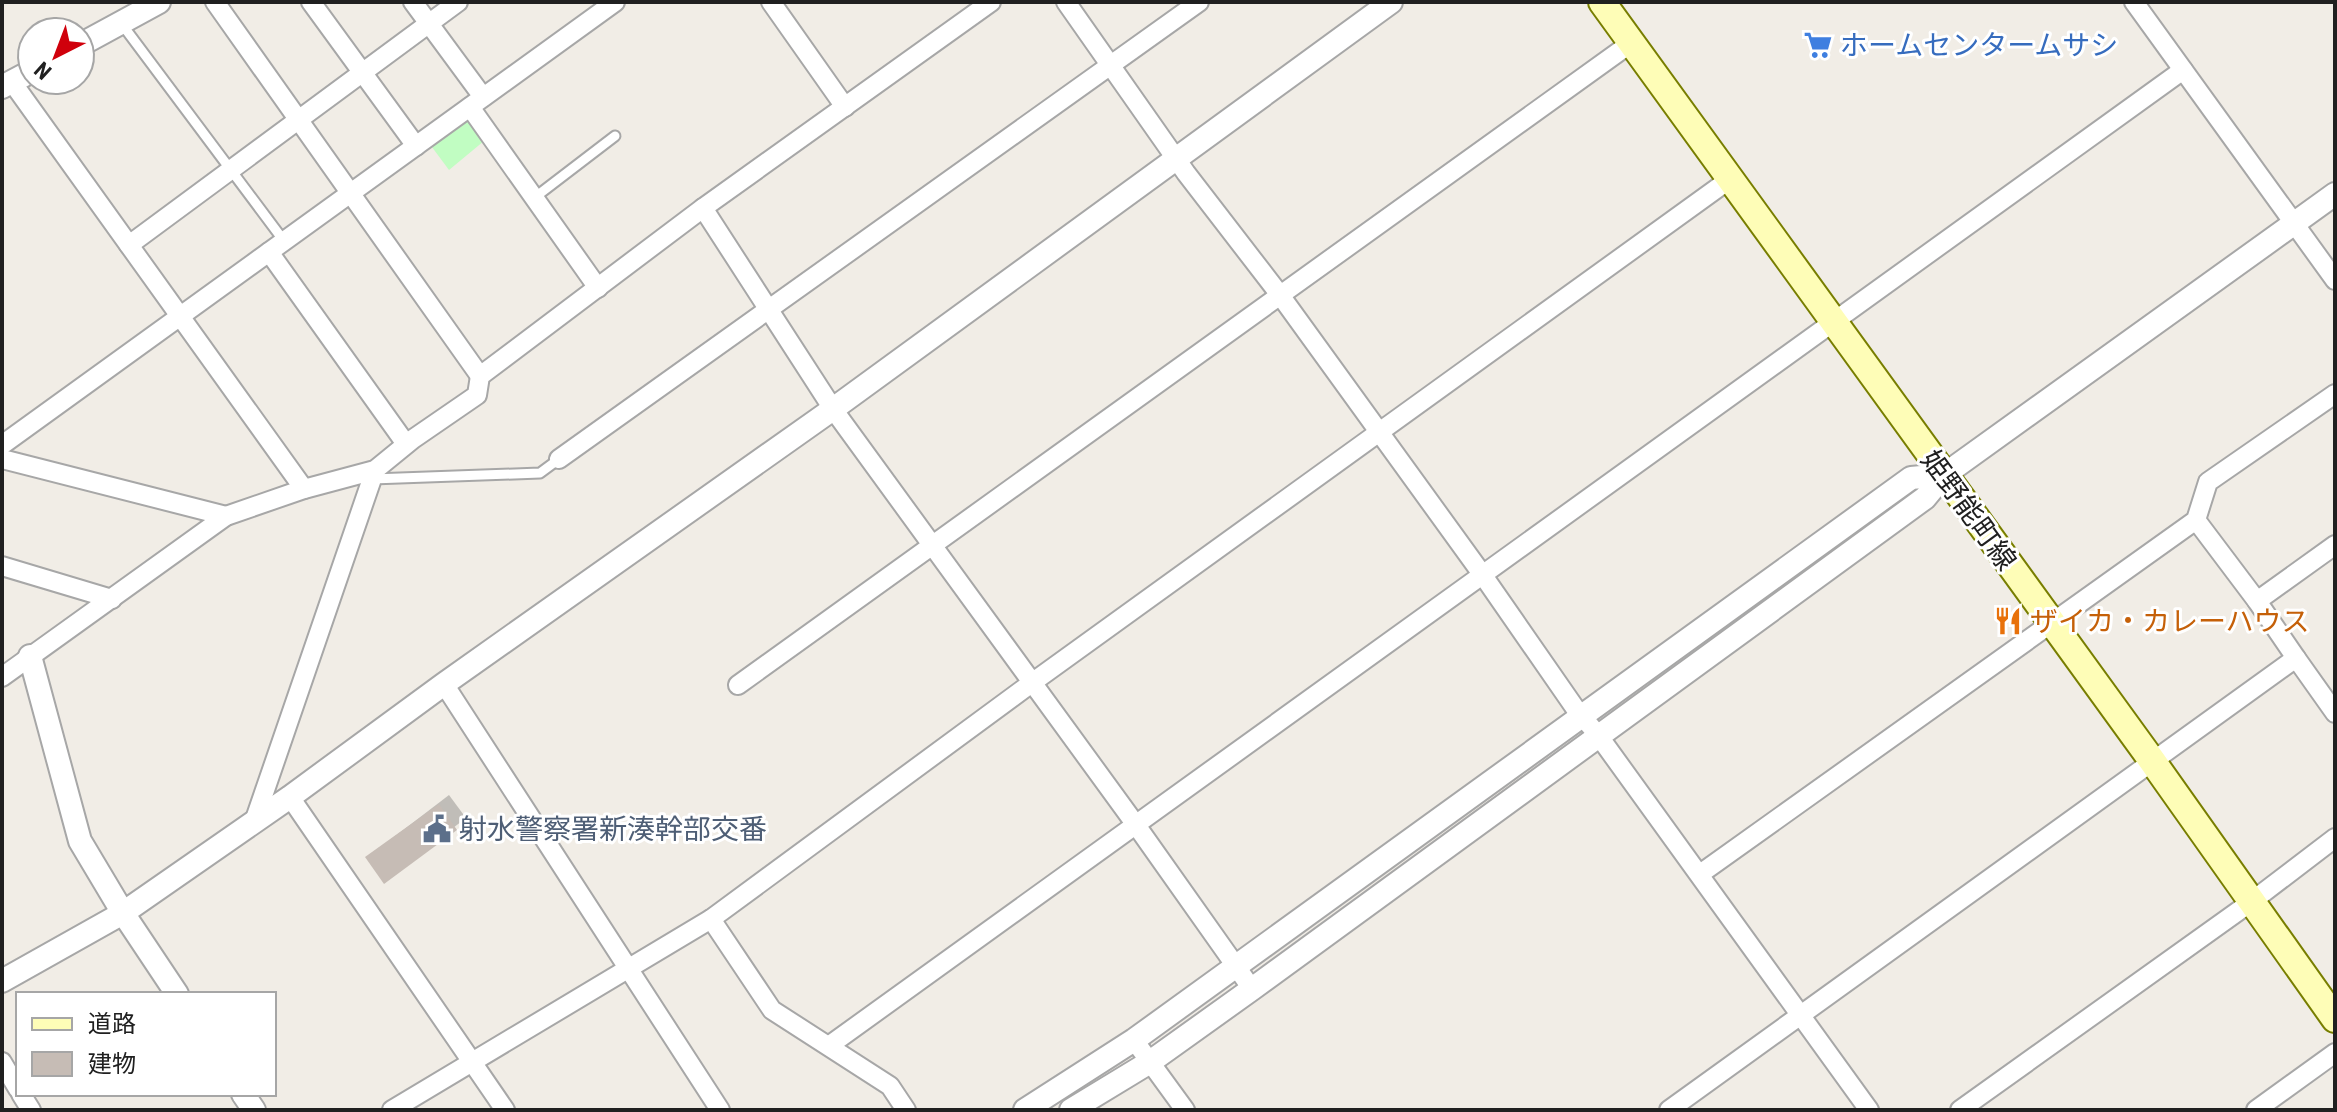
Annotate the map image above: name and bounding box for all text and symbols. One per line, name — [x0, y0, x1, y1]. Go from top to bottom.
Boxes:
north arrow — [16, 16, 96, 96]
place label: ホームセンタームサシ — [1840, 29, 2118, 62]
supermarket icon: ホームセンタームサシ — [1803, 30, 1833, 60]
text: N — [30, 57, 56, 84]
street label: 姫野能町線 — [1914, 444, 2023, 577]
place label: ザイカ・カレーハウス — [2030, 605, 2309, 638]
restaurant icon: ザイカ・カレーハウス — [1993, 606, 2023, 636]
place label: 射水警察署新湊幹部交番 — [459, 813, 767, 846]
public building icon: 射水警察署新湊幹部交番 — [422, 814, 452, 844]
legend — [16, 992, 276, 1096]
text: 道路 — [88, 1010, 136, 1038]
text: 建物 — [88, 1050, 136, 1078]

